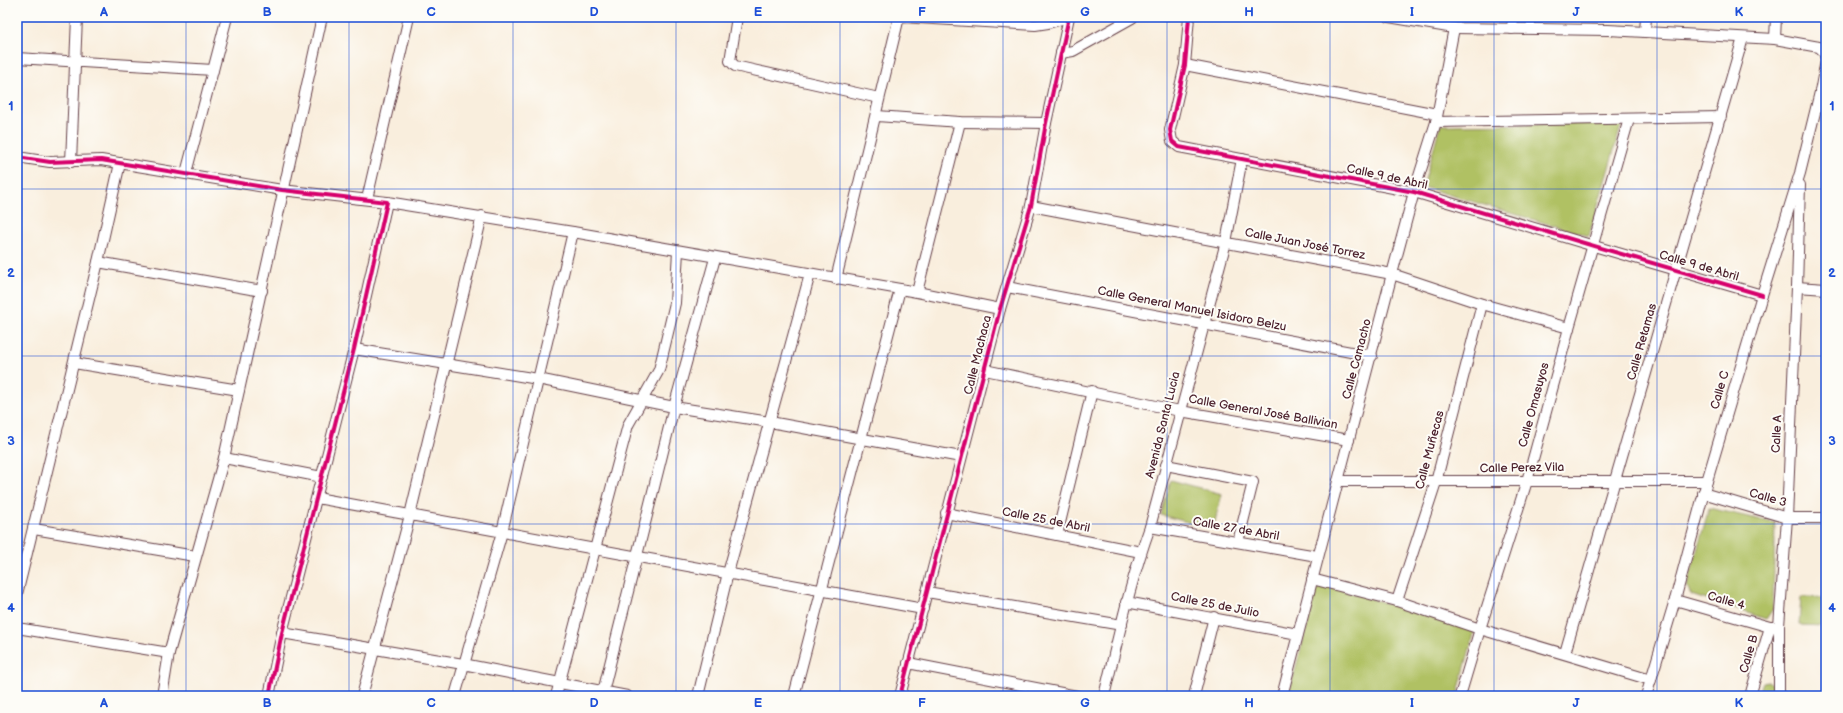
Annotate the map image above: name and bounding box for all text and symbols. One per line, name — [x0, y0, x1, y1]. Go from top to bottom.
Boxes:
text: A — [99, 4, 108, 20]
text: B — [262, 4, 272, 20]
text: C — [426, 4, 436, 20]
text: D — [589, 4, 599, 20]
text: E — [754, 4, 763, 20]
text: F — [918, 4, 926, 20]
text: G — [1080, 4, 1090, 20]
text: H — [1244, 4, 1254, 20]
text: I — [1410, 4, 1414, 20]
text: J — [1572, 4, 1580, 20]
text: K — [1735, 4, 1744, 20]
text: 1 — [8, 98, 14, 114]
text: 1 — [1829, 98, 1835, 114]
street label: Calle 9 de Abril — [1345, 161, 1429, 193]
street label: Calle Juan José Torrez — [1244, 225, 1367, 263]
street label: Calle 9 de Abril — [1657, 247, 1741, 285]
text: 2 — [7, 265, 15, 281]
text: 2 — [1828, 265, 1836, 281]
street label: Calle General Manuel Isidoro Belzu — [1096, 283, 1288, 335]
street label: Calle Retamas — [1624, 302, 1660, 382]
street label: Calle Machaca — [961, 314, 995, 396]
street label: Calle Camacho — [1339, 317, 1375, 401]
street label: Calle Omasuyos — [1515, 361, 1553, 449]
street label: Calle C — [1707, 369, 1733, 411]
street label: Avenida Santa Lucia — [1142, 370, 1184, 480]
street label: Calle General José Ballivian — [1187, 391, 1339, 433]
street label: Calle Muñecas — [1412, 409, 1448, 491]
street label: Calle A — [1769, 414, 1786, 454]
text: 3 — [7, 433, 15, 449]
text: 3 — [1828, 433, 1836, 449]
street label: Calle Perez Vila — [1480, 460, 1565, 476]
street label: Calle 3 — [1748, 486, 1788, 510]
street label: Calle 25 de Abril — [1001, 504, 1091, 536]
street label: Calle 27 de Abril — [1192, 514, 1280, 544]
street label: Calle 25 de Julio — [1169, 589, 1261, 621]
street label: Calle 4 — [1706, 589, 1747, 614]
text: 4 — [7, 600, 15, 616]
text: 4 — [1828, 600, 1836, 616]
street label: Calle B — [1736, 633, 1762, 675]
text: A — [99, 695, 108, 711]
text: B — [262, 695, 272, 711]
text: C — [426, 695, 436, 711]
text: D — [589, 695, 599, 711]
text: E — [754, 695, 763, 711]
text: F — [918, 695, 926, 711]
text: G — [1080, 695, 1090, 711]
text: H — [1244, 695, 1254, 711]
text: I — [1410, 695, 1414, 711]
text: J — [1572, 695, 1580, 711]
text: K — [1735, 695, 1744, 711]

